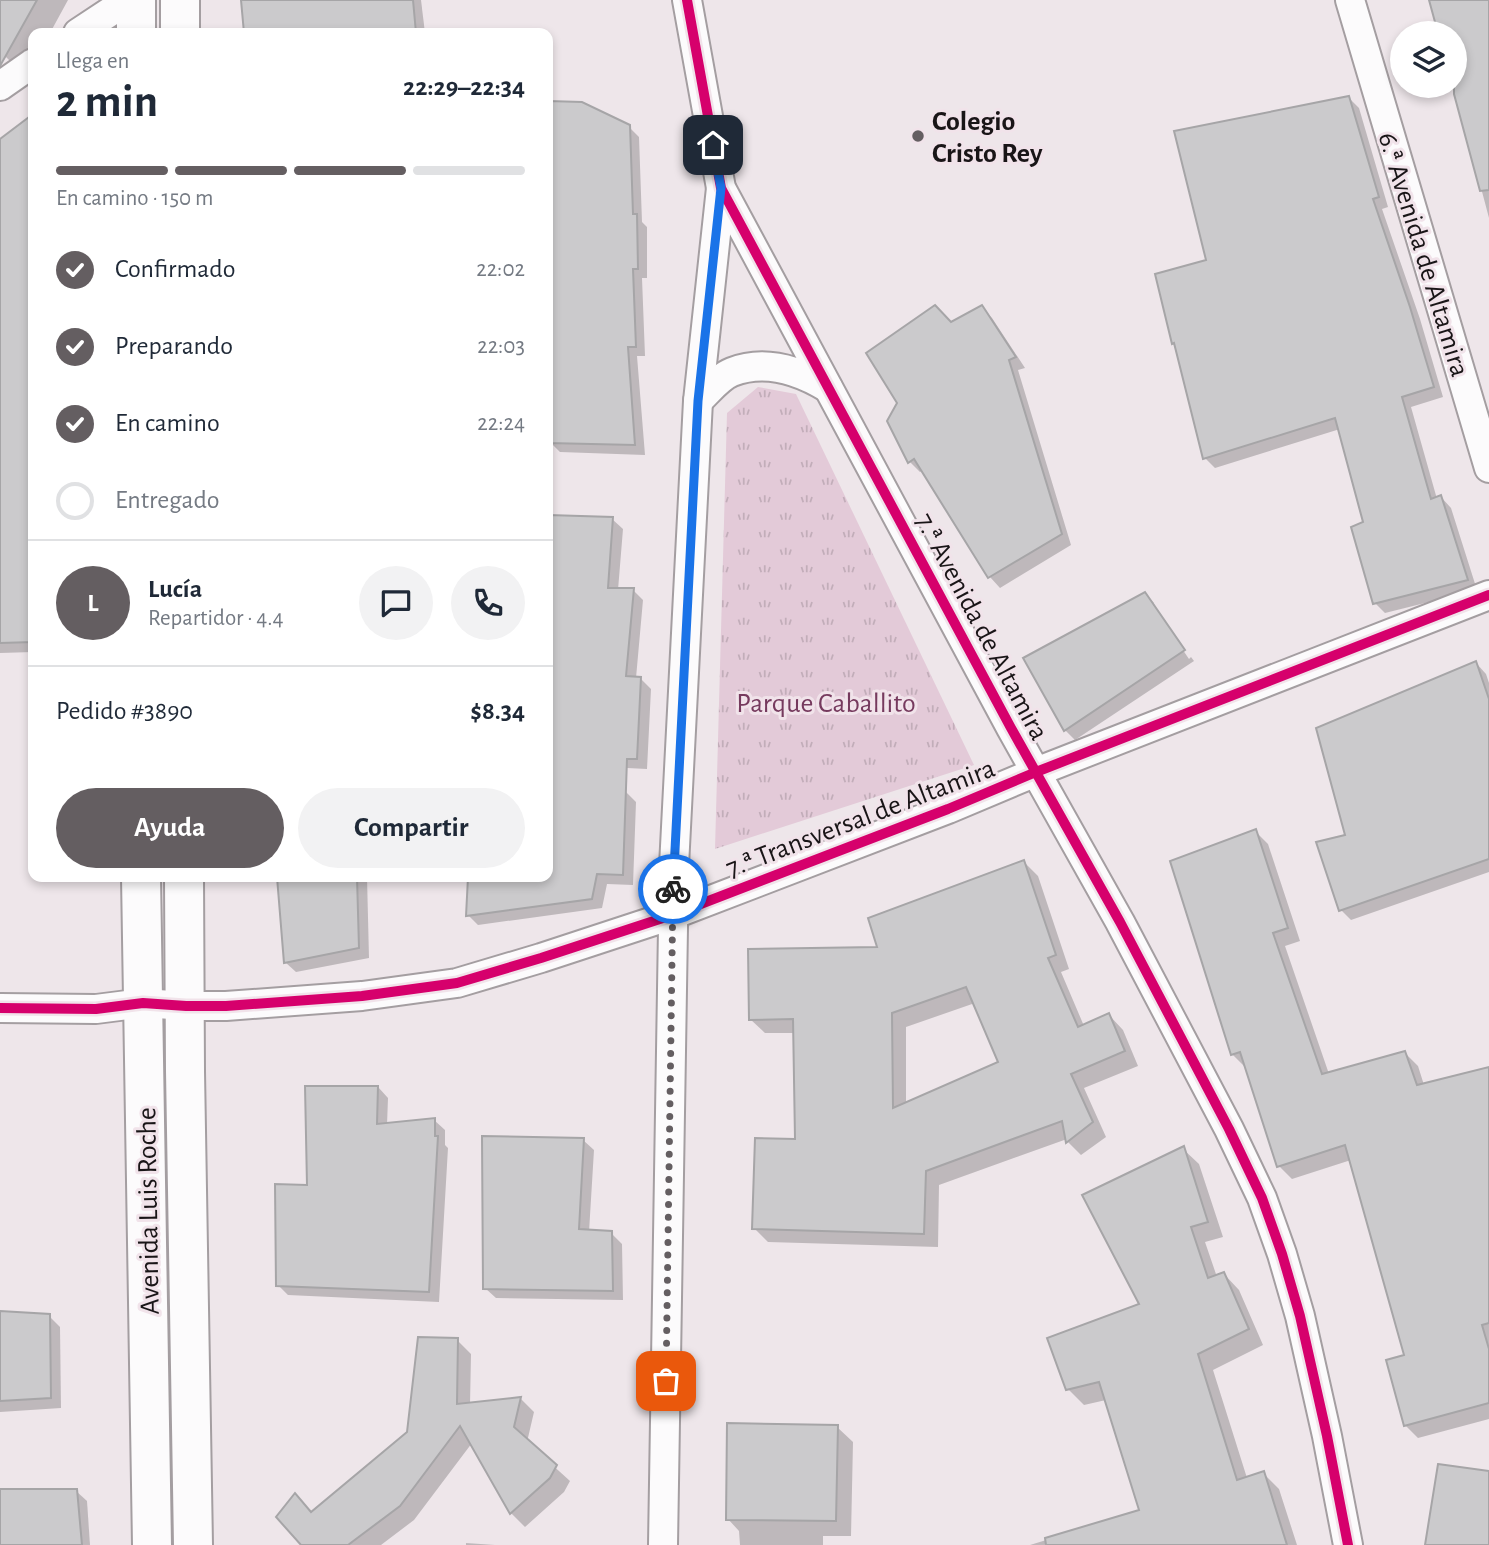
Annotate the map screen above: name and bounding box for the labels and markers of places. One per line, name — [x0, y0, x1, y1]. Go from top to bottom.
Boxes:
place label: Colegio Cristo Rey — [932, 108, 1043, 168]
pin — [683, 115, 743, 175]
marker: Colegio Cristo Rey — [910, 128, 926, 144]
pin — [636, 1351, 696, 1411]

